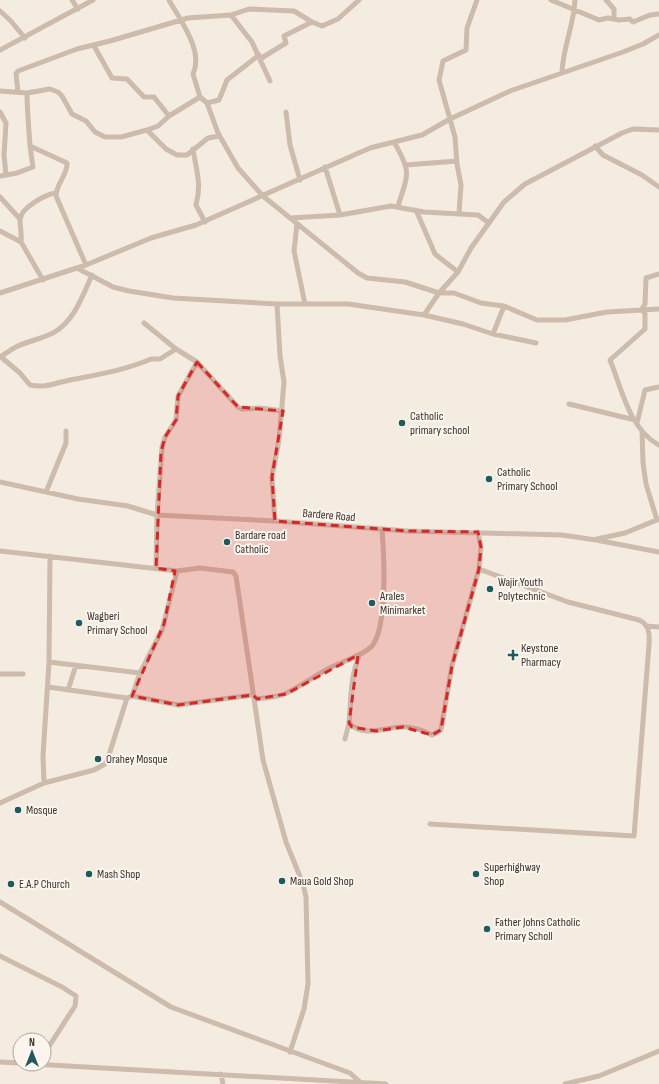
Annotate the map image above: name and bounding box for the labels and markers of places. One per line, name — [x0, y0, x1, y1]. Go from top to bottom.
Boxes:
place label: Catholic primary school — [410, 409, 470, 438]
marker: Catholic primary school — [397, 418, 407, 428]
place label: Catholic Primary School — [497, 465, 557, 494]
marker: Catholic Primary School — [484, 474, 494, 484]
place label: Bardare road Catholic — [235, 528, 286, 557]
marker: Bardare road Catholic — [222, 537, 232, 547]
place label: Wajir Youth Polytechnic — [498, 575, 546, 604]
marker: Wajir Youth Polytechnic — [485, 584, 495, 594]
place label: Arales Minimarket — [379, 589, 426, 618]
marker: Arales Minimarket — [367, 598, 377, 608]
place label: Wagberi Primary School — [87, 609, 147, 638]
marker: Wagberi Primary School — [74, 618, 84, 628]
place label: Keystone Pharmacy — [521, 641, 561, 670]
marker: Keystone Pharmacy — [508, 650, 518, 660]
place label: Orahey Mosque — [106, 752, 168, 767]
marker: Orahey Mosque — [93, 754, 103, 764]
place label: Mosque — [26, 803, 57, 818]
marker: Mosque — [13, 805, 23, 815]
place label: Superhighway Shop — [484, 860, 541, 889]
place label: Mash Shop — [97, 867, 140, 882]
marker: Mash Shop — [84, 869, 94, 879]
marker: Superhighway Shop — [471, 869, 481, 879]
place label: Maua Gold Shop — [290, 874, 354, 889]
marker: Maua Gold Shop — [277, 876, 287, 886]
place label: E.A.P Church — [19, 877, 70, 892]
marker: E.A.P Church — [6, 879, 16, 889]
place label: Father Johns Catholic Primary Scholl — [495, 915, 581, 944]
marker: Father Johns Catholic Primary Scholl — [482, 924, 492, 934]

